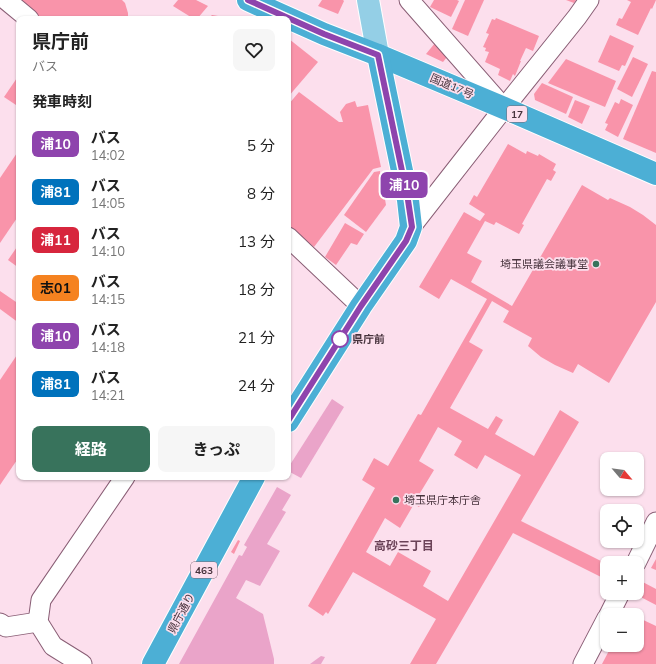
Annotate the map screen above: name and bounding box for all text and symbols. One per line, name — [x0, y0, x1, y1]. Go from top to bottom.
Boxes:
text: 県庁前 — [32, 29, 89, 53]
button: heart — [233, 29, 275, 71]
text: バス — [32, 58, 58, 74]
street label: 国道17号 — [428, 71, 476, 101]
text: 発車時刻 — [32, 92, 92, 111]
road number: 17 — [507, 106, 527, 122]
text: バス — [91, 128, 121, 147]
text: 浦10 — [40, 135, 71, 153]
text: 5 分 — [247, 136, 275, 155]
text: 14:02 — [91, 147, 125, 163]
line badge: 浦10 — [381, 172, 427, 198]
text: バス — [91, 176, 121, 195]
text: 浦10 — [389, 176, 419, 194]
text: 浦81 — [40, 183, 71, 201]
text: 8 分 — [247, 184, 275, 203]
text: 14:05 — [91, 195, 125, 211]
text: バス — [91, 224, 121, 243]
text: 浦11 — [40, 231, 71, 249]
text: 13 分 — [238, 232, 275, 251]
text: 14:10 — [91, 243, 125, 259]
place label: 埼玉県議会議事堂 — [500, 257, 588, 271]
marker: 埼玉県議会議事堂 — [591, 259, 601, 269]
text: バス — [91, 272, 121, 291]
text: 志01 — [40, 279, 71, 297]
text: 18 分 — [238, 280, 275, 299]
text: 14:15 — [91, 291, 125, 307]
text: バス — [91, 320, 121, 339]
text: 浦10 — [40, 327, 71, 345]
text: 21 分 — [238, 328, 275, 347]
marker: 県庁前 — [331, 330, 349, 348]
place label: 県庁前 — [352, 332, 385, 346]
text: 14:18 — [91, 339, 125, 355]
text: バス — [91, 368, 121, 387]
text: 浦81 — [40, 375, 71, 393]
text: 24 分 — [238, 376, 275, 395]
text: 14:21 — [91, 387, 125, 403]
button: 経路 — [32, 426, 150, 472]
button: きっぷ — [158, 426, 275, 472]
north arrow — [600, 452, 644, 496]
map controls — [600, 452, 644, 652]
place label: 埼玉県庁本庁舎 — [404, 493, 481, 507]
marker: 埼玉県庁本庁舎 — [391, 495, 401, 505]
button: locate — [600, 504, 644, 548]
district label: 高砂三丁目 — [374, 538, 434, 553]
button: + — [600, 556, 644, 600]
road number: 463 — [191, 562, 217, 578]
street label: 県庁通り — [164, 590, 198, 636]
button: − — [600, 608, 644, 652]

